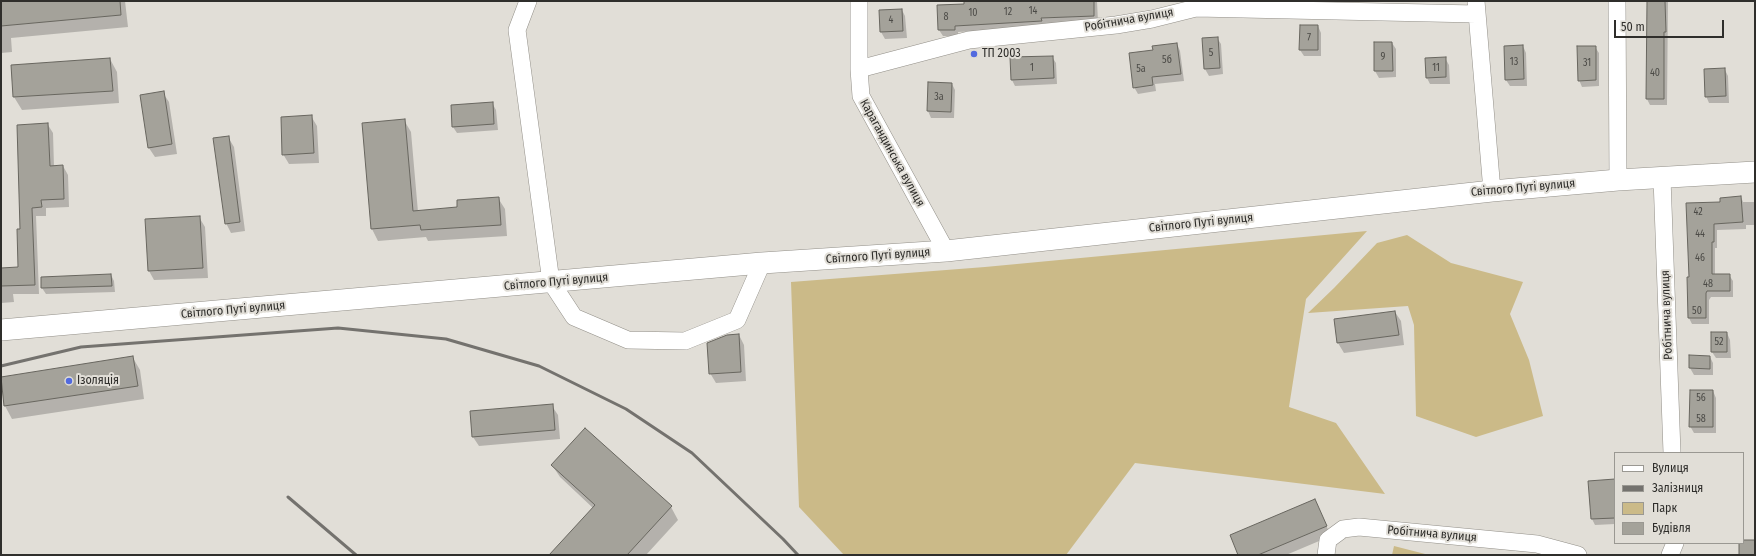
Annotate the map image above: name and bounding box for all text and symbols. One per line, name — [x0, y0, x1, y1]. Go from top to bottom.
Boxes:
house number: 14 — [1029, 5, 1037, 17]
street label: Робітнича вулиця — [1084, 5, 1174, 35]
house number: 12 — [1004, 6, 1012, 18]
house number: 10 — [968, 7, 978, 19]
house number: 8 — [944, 11, 948, 23]
scale bar — [1616, 12, 1726, 38]
house number: 4 — [889, 14, 893, 26]
text: 50 m — [1621, 20, 1645, 34]
house number: 7 — [1307, 32, 1311, 44]
place label: ТП 2003 — [982, 47, 1021, 61]
house number: 5 — [1209, 47, 1213, 59]
marker: ТП 2003 — [969, 49, 979, 59]
house number: 9 — [1381, 51, 1385, 63]
house number: 5б — [1162, 54, 1172, 66]
house number: 13 — [1510, 56, 1518, 68]
house number: 31 — [1583, 57, 1591, 69]
house number: 1 — [1030, 62, 1034, 74]
house number: 11 — [1432, 62, 1440, 74]
house number: 5а — [1136, 63, 1146, 75]
house number: 40 — [1650, 67, 1660, 79]
house number: 3а — [934, 91, 944, 103]
street label: Карагандинська вулиця — [856, 97, 928, 209]
street label: Світлого Путі вулиця — [1470, 176, 1576, 200]
house number: 42 — [1693, 206, 1703, 218]
street label: Світлого Путі вулиця — [1148, 210, 1254, 236]
house number: 44 — [1695, 228, 1705, 240]
street label: Світлого Путі вулиця — [825, 245, 931, 267]
house number: 46 — [1695, 252, 1705, 264]
street label: Світлого Путі вулиця — [503, 270, 609, 294]
street label: Робітнича вулиця — [1658, 270, 1676, 360]
house number: 48 — [1703, 278, 1713, 290]
street label: Світлого Путі вулиця — [180, 298, 286, 322]
house number: 50 — [1692, 305, 1702, 317]
house number: 52 — [1715, 336, 1723, 348]
place label: Ізоляція — [77, 374, 119, 388]
marker: Ізоляція — [64, 376, 74, 386]
house number: 56 — [1696, 392, 1706, 404]
house number: 58 — [1696, 413, 1706, 425]
legend — [1614, 452, 1744, 544]
text: Вулиця — [1652, 461, 1689, 475]
text: Залізниця — [1652, 481, 1703, 495]
text: Парк — [1652, 501, 1677, 515]
text: Будівля — [1652, 521, 1691, 535]
street label: Робітнича вулиця — [1387, 523, 1477, 545]

